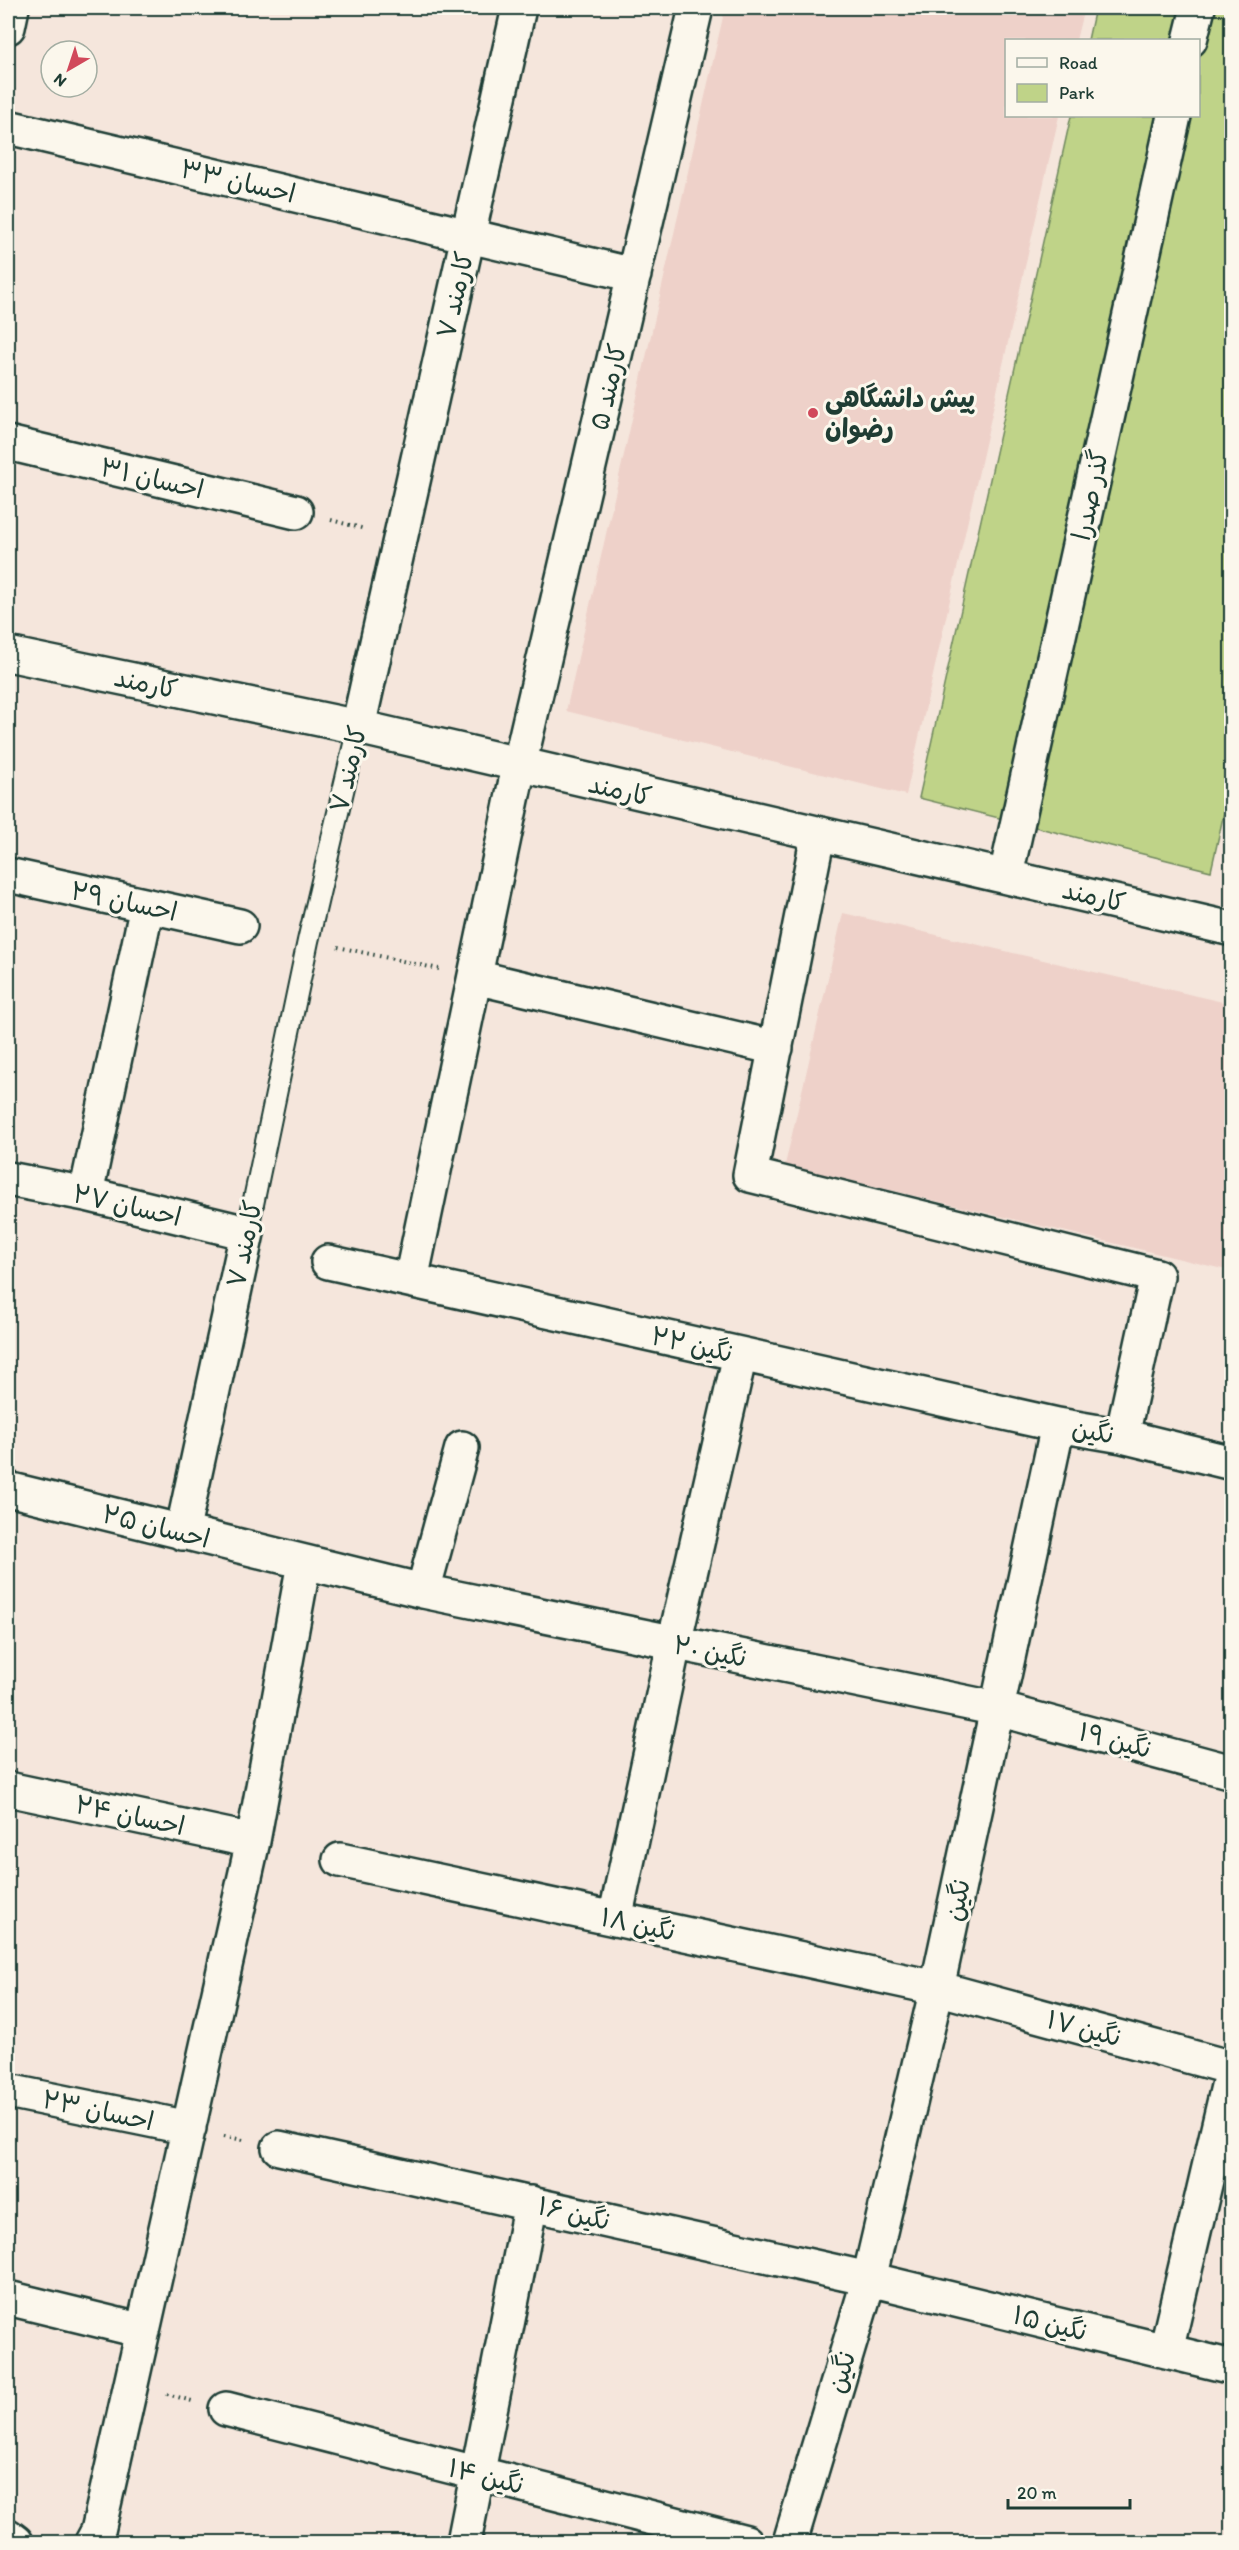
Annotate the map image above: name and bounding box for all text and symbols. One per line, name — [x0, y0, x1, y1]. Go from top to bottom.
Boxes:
north arrow — [39, 39, 99, 99]
legend — [1005, 39, 1200, 117]
text: Road — [1059, 52, 1098, 74]
text: N — [50, 69, 70, 91]
text: Park — [1059, 82, 1094, 104]
street label: احسان ۳۳ — [177, 152, 299, 210]
street label: کارمند ۷ — [429, 248, 481, 342]
street label: کارمند ۵ — [583, 341, 633, 433]
place label: پیش دانشگاهی رضوان — [825, 382, 976, 445]
marker: پیش دانشگاهی رضوان — [806, 406, 820, 420]
street label: گذر صدرا — [1065, 447, 1115, 543]
street label: احسان ۳۱ — [97, 451, 207, 505]
street label: کارمند — [111, 661, 181, 705]
street label: کارمند ۷ — [322, 722, 374, 816]
street label: کارمند — [585, 767, 655, 813]
street label: کارمند — [1059, 873, 1129, 919]
street label: احسان ۲۹ — [68, 874, 180, 928]
street label: احسان ۲۷ — [70, 1177, 184, 1233]
street label: کارمند ۷ — [219, 1197, 269, 1291]
street label: نگین ۲۲ — [648, 1319, 736, 1369]
street label: نگین — [1070, 1412, 1116, 1450]
street label: احسان ۲۵ — [99, 1497, 213, 1555]
street label: نگین ۲۰ — [671, 1628, 749, 1674]
street label: نگین ۱۹ — [1075, 1715, 1155, 1765]
street label: احسان ۲۴ — [72, 1788, 188, 1842]
street label: نگین — [937, 1876, 977, 1924]
street label: نگین ۱۸ — [598, 1900, 678, 1948]
street label: نگین ۱۷ — [1043, 2003, 1125, 2053]
street label: احسان ۲۳ — [39, 2083, 157, 2137]
street label: نگین ۱۶ — [535, 2189, 613, 2237]
street label: نگین ۱۵ — [1010, 2298, 1090, 2348]
street label: نگین — [820, 2347, 862, 2397]
street label: نگین ۱۴ — [445, 2451, 527, 2501]
scale bar — [1008, 2472, 1130, 2510]
text: 20 m — [1017, 2482, 1057, 2504]

